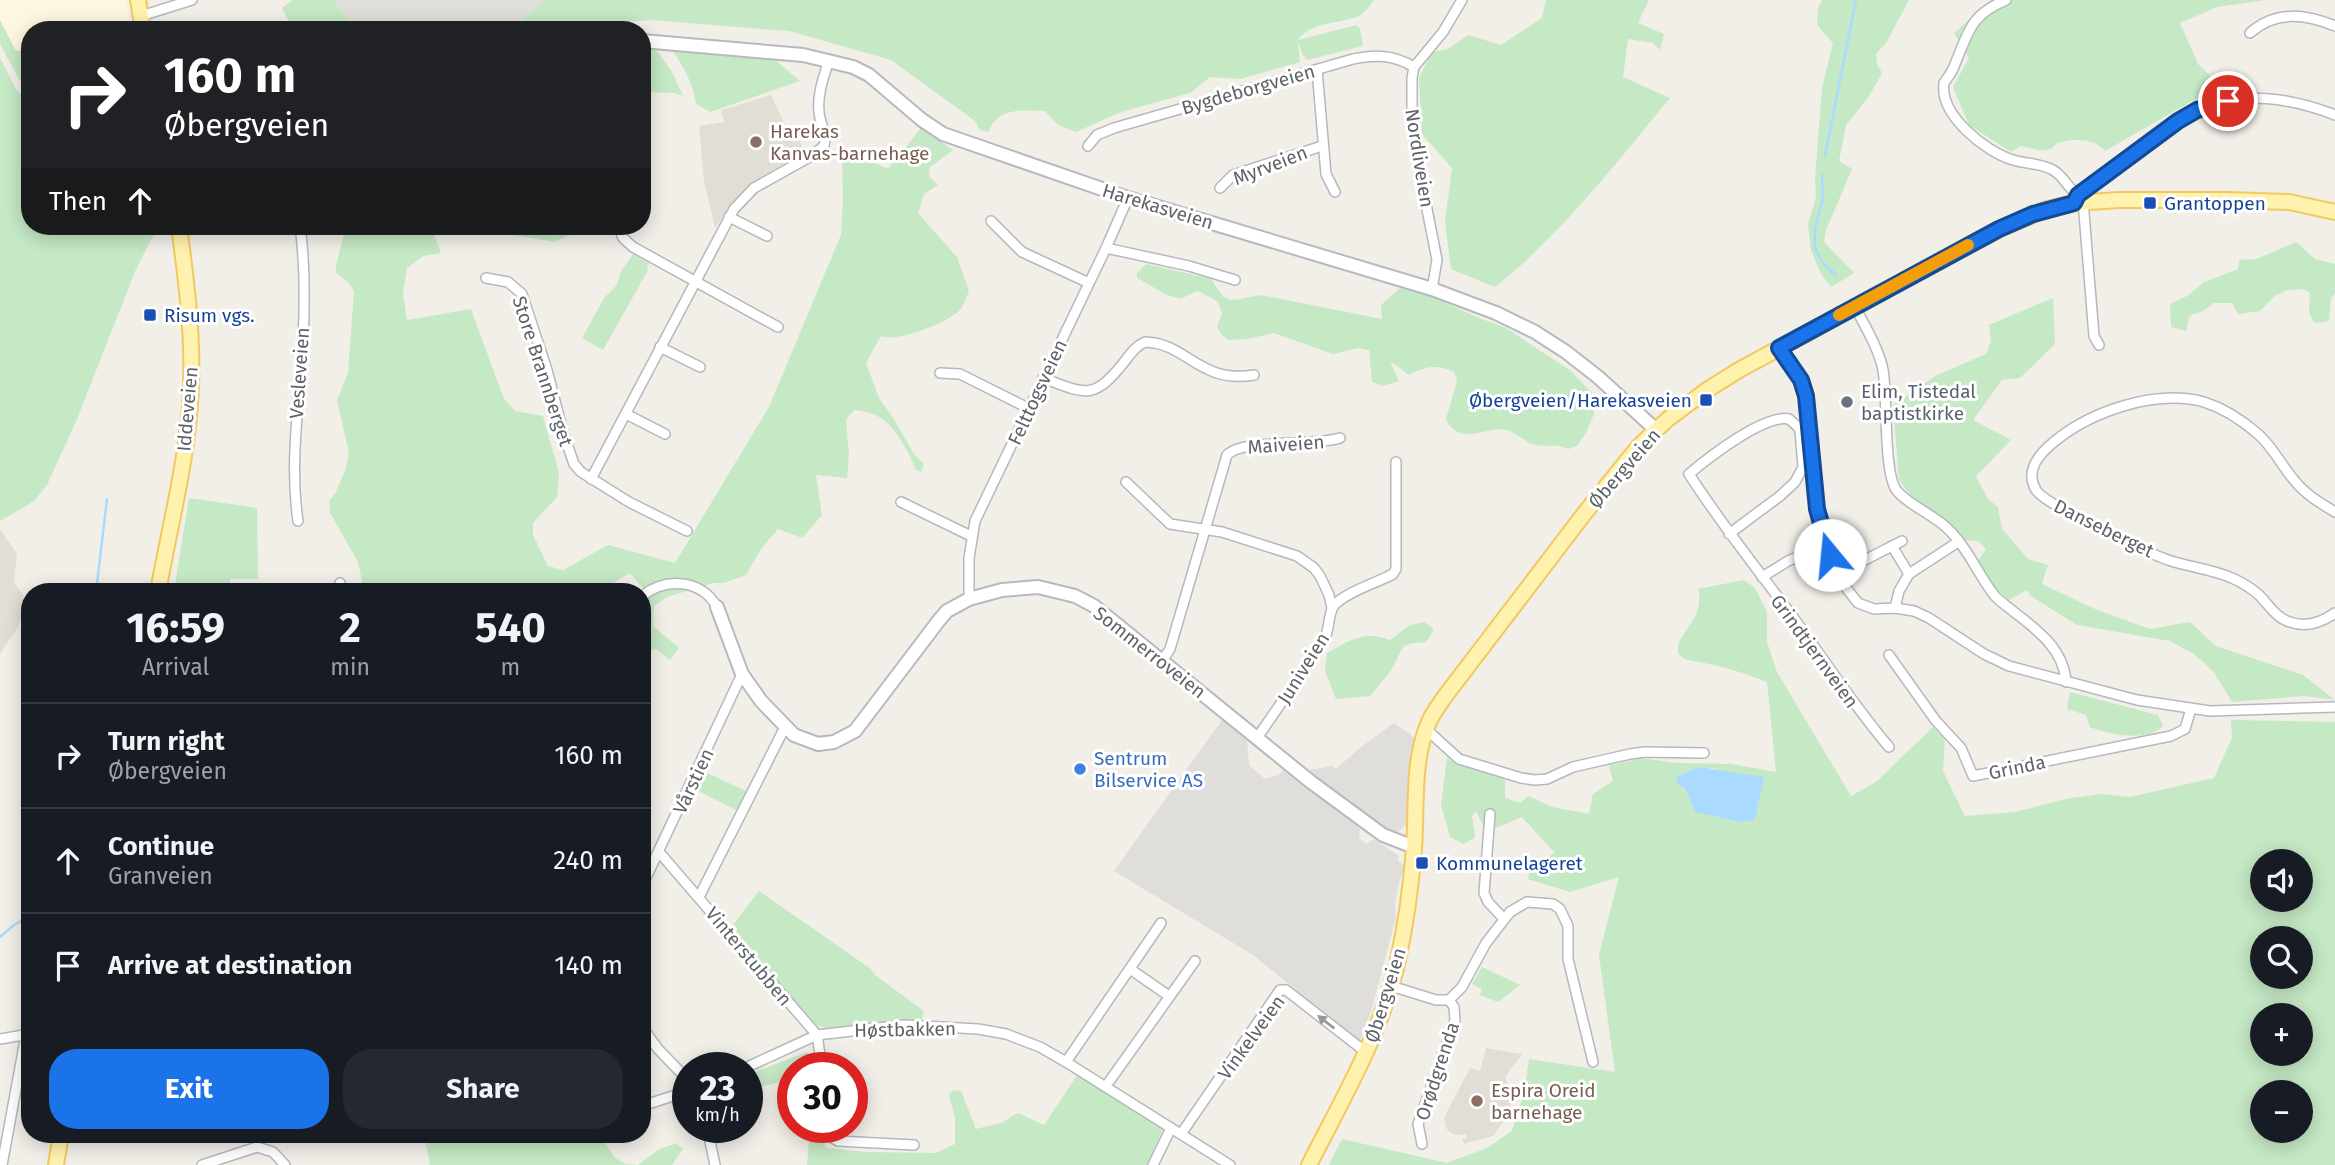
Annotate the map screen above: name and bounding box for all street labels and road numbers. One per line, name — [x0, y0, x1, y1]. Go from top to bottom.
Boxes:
street label: Bygdeborgveien — [1179, 59, 1318, 120]
street label: Nordliveien — [1400, 107, 1439, 209]
street label: Myrveien — [1230, 141, 1311, 190]
street label: Harekasveien — [1100, 179, 1216, 234]
street label: Store Brannberget — [507, 293, 578, 449]
street label: Vesleveien — [285, 327, 314, 419]
street label: Felttogsveien — [1003, 336, 1072, 449]
street label: Iddeveien — [172, 366, 203, 452]
street label: Øbergveien — [1583, 424, 1665, 513]
street label: Maiveien — [1247, 430, 1325, 459]
street label: Danseberget — [2050, 494, 2158, 563]
street label: Grindtjernveien — [1766, 590, 1863, 712]
street label: Sommerroveien — [1089, 601, 1210, 703]
street label: Juniveien — [1273, 628, 1334, 708]
street label: Vårstien — [668, 745, 719, 818]
street label: Grinda — [1987, 750, 2048, 785]
street label: Vinterstubben — [701, 902, 797, 1010]
street label: Øbergveien — [1360, 945, 1411, 1045]
street label: Vinkelveien — [1213, 991, 1290, 1084]
street label: Høstbakken — [854, 1017, 956, 1042]
street label: Orødgrenda — [1411, 1019, 1464, 1123]

